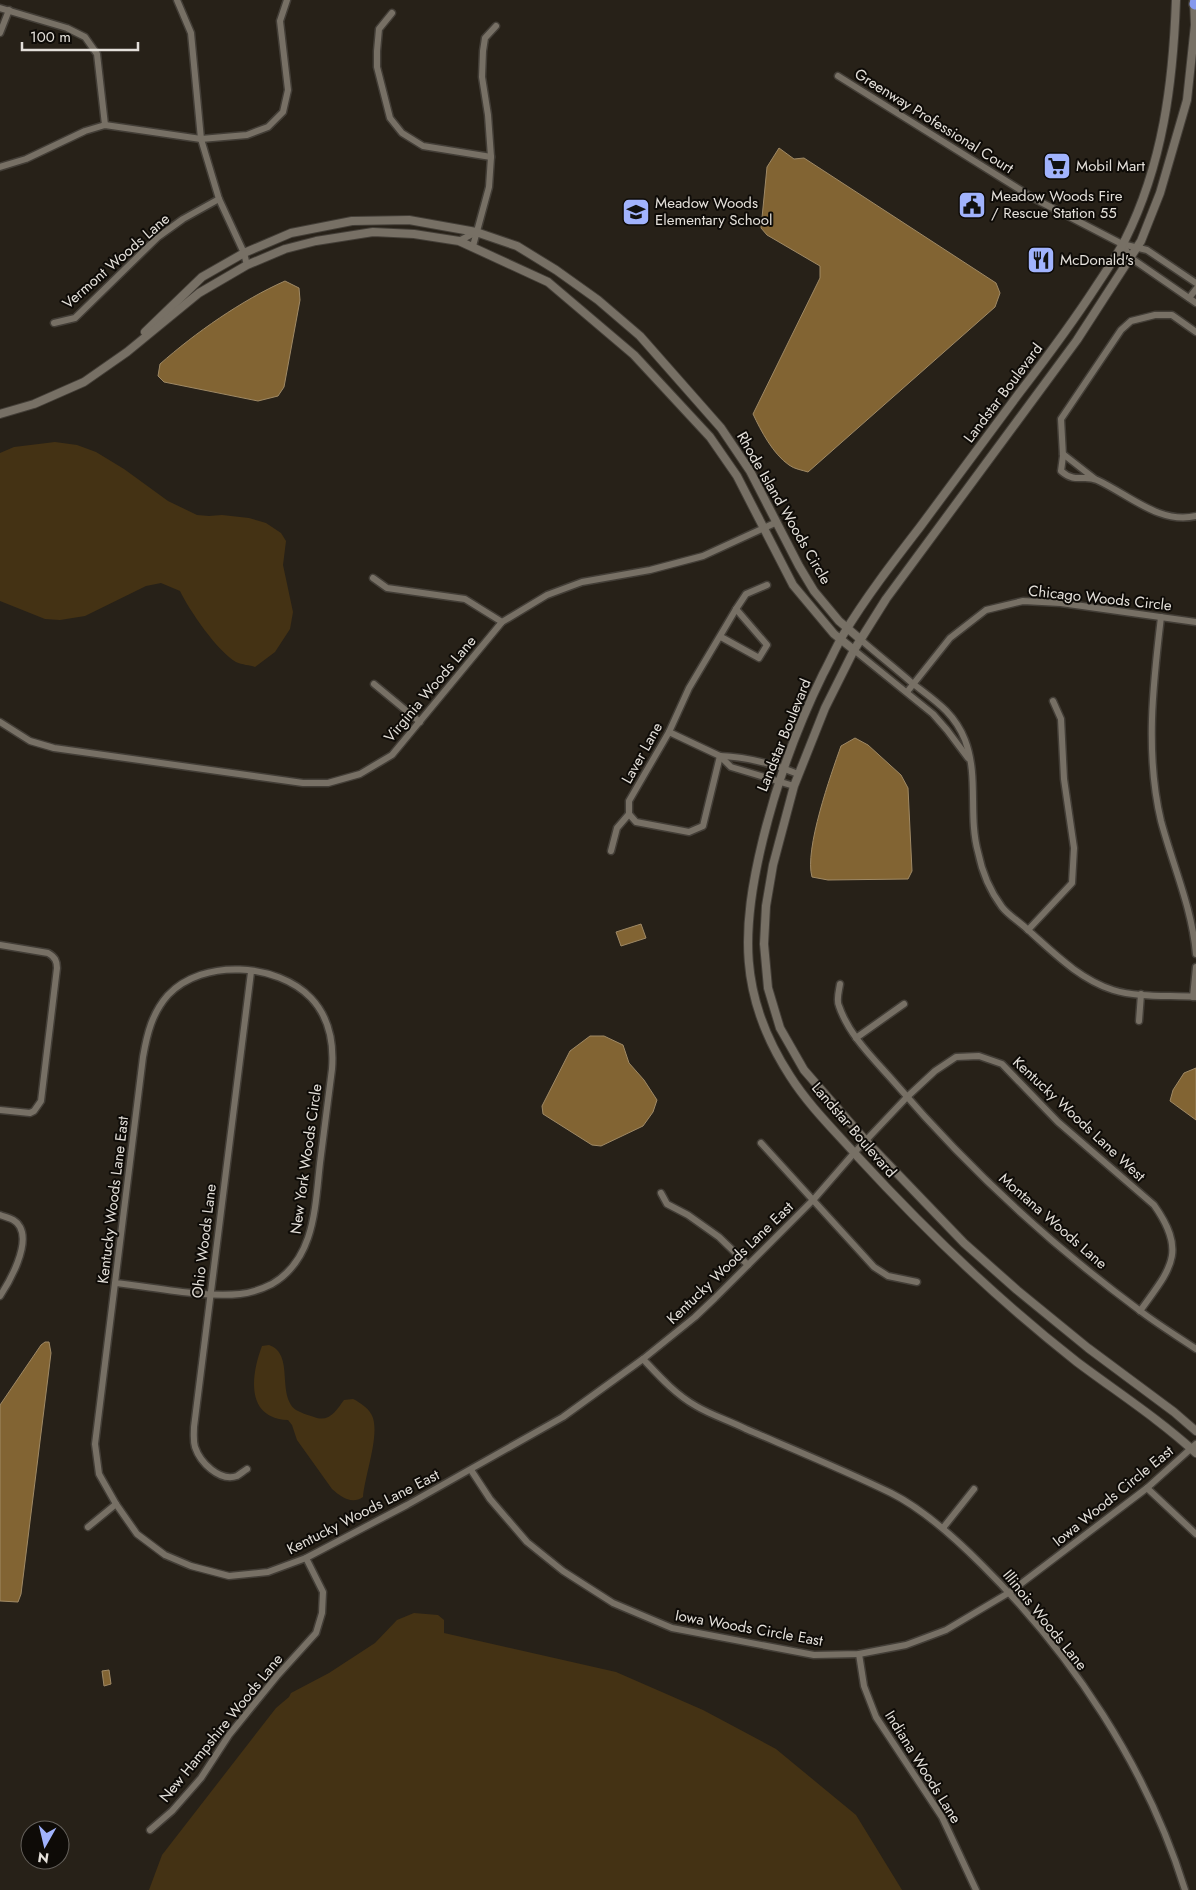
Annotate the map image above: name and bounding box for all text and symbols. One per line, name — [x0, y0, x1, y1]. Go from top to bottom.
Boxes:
scale bar — [22, 20, 139, 52]
text: 100 m — [30, 26, 71, 48]
street label: Greenway Professional Court — [850, 63, 1018, 179]
supermarket icon: Mobil Mart — [1042, 151, 1072, 181]
place label: Mobil Mart — [1076, 155, 1145, 177]
place label: Meadow Woods Fire / Rescue Station 55 — [991, 185, 1123, 224]
public building icon: Meadow Woods Fire / Rescue Station 55 — [957, 190, 987, 220]
place label: Meadow Woods Elementary School — [655, 192, 772, 231]
school or university icon: Meadow Woods Elementary School — [621, 197, 651, 227]
street label: Vermont Woods Lane — [57, 208, 175, 314]
restaurant icon: McDonald's — [1026, 245, 1056, 275]
place label: McDonald's — [1060, 249, 1134, 271]
street label: Landstar Boulevard — [958, 339, 1048, 447]
street label: Rhode Island Woods Circle — [731, 428, 837, 589]
street label: Chicago Woods Circle — [1027, 580, 1173, 617]
street label: Virginia Woods Lane — [379, 631, 481, 747]
street label: Landstar Boulevard — [751, 675, 817, 795]
street label: Laver Lane — [616, 718, 668, 788]
street label: Kentucky Woods Lane West — [1008, 1051, 1151, 1187]
street label: Landstar Boulevard — [806, 1078, 902, 1182]
street label: New York Woods Circle — [285, 1082, 327, 1236]
street label: Kentucky Woods Lane East — [92, 1115, 134, 1285]
street label: Montana Woods Lane — [994, 1168, 1112, 1275]
street label: Ohio Woods Lane — [186, 1182, 222, 1299]
street label: Kentucky Woods Lane East — [662, 1196, 799, 1329]
street label: Iowa Woods Circle East — [1048, 1440, 1178, 1552]
street label: Kentucky Woods Lane East — [283, 1464, 443, 1560]
street label: Illinois Woods Lane — [998, 1565, 1093, 1675]
street label: Iowa Woods Circle East — [673, 1604, 825, 1652]
street label: New Hampshire Woods Lane — [154, 1649, 288, 1807]
street label: Indiana Woods Lane — [879, 1706, 967, 1828]
north arrow — [20, 1820, 70, 1870]
text: N — [36, 1847, 50, 1869]

